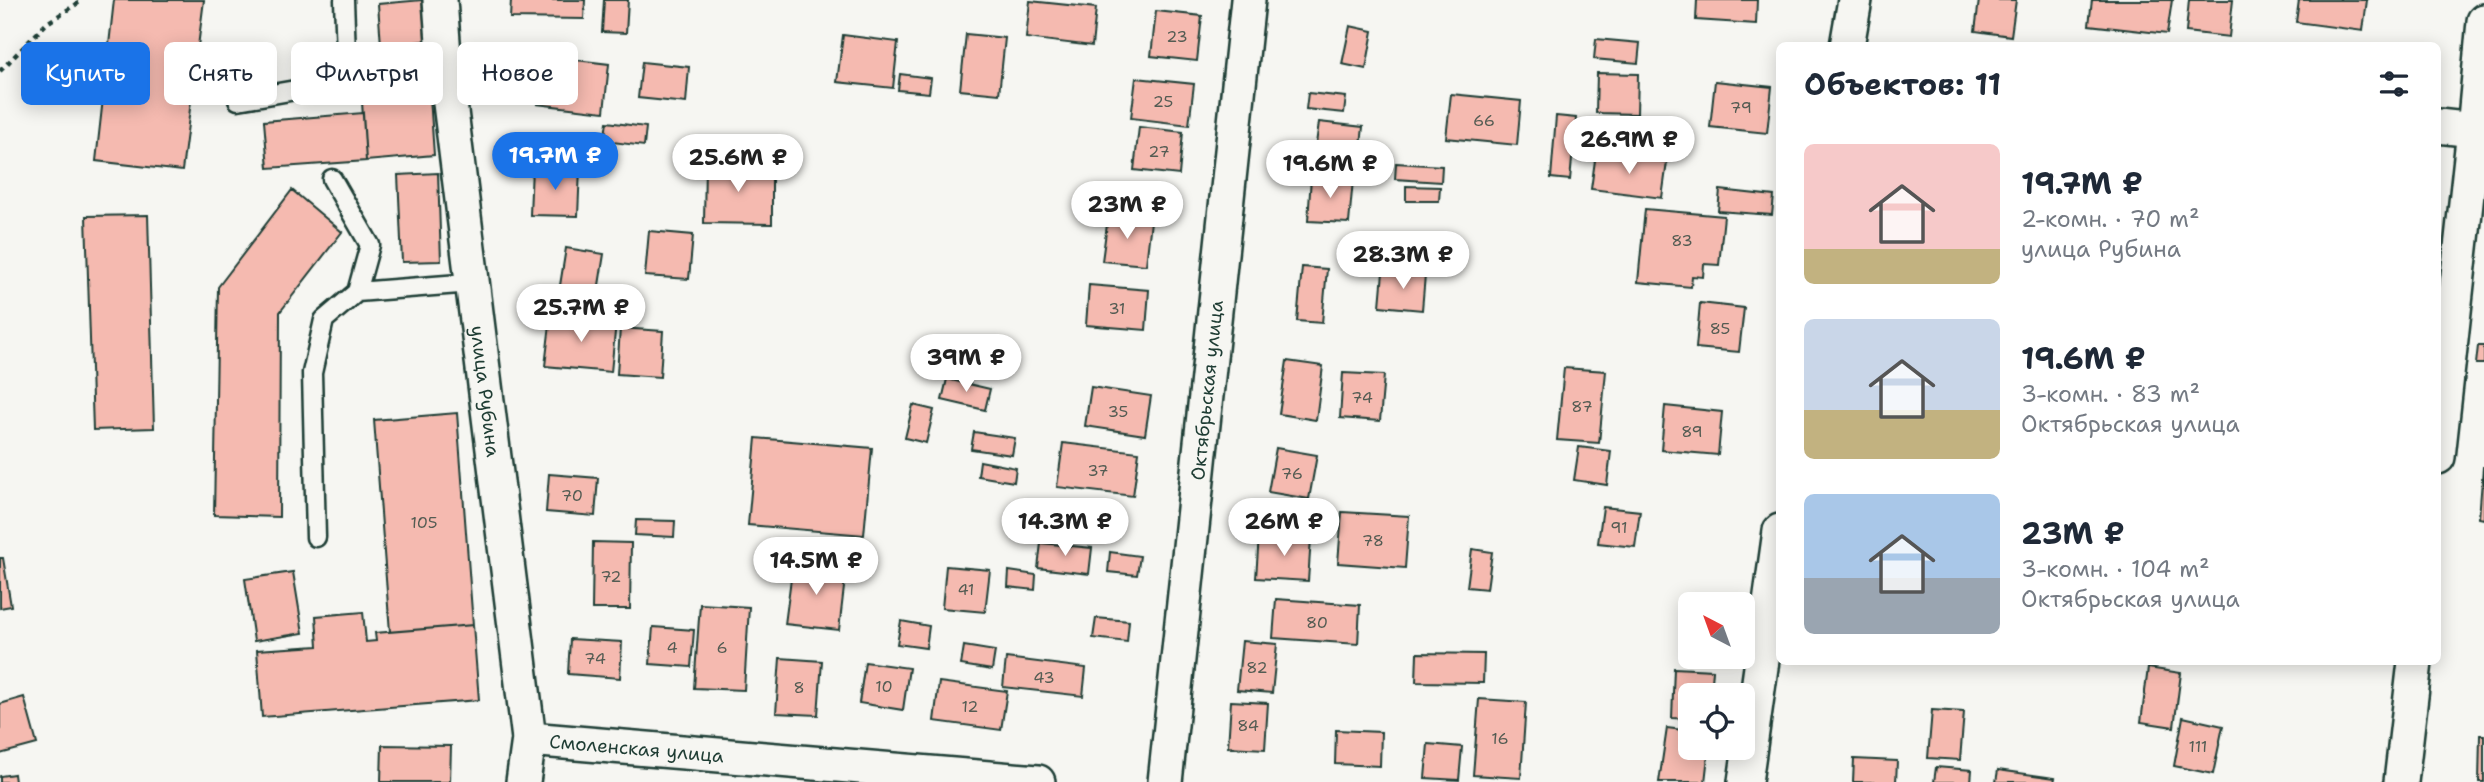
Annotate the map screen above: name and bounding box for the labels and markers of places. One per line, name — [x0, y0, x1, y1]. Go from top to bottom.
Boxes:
pin: 26.9M ₽ — [1564, 116, 1694, 176]
pin: 19.7M ₽ — [490, 132, 620, 192]
pin: 25.6M ₽ — [673, 134, 803, 194]
pin: 19.6M ₽ — [1265, 140, 1395, 200]
pin: 23M ₽ — [1078, 182, 1176, 241]
pin: 28.3M ₽ — [1338, 232, 1468, 291]
pin: 25.7M ₽ — [516, 284, 646, 344]
pin: 39M ₽ — [917, 334, 1015, 394]
pin: 14.3M ₽ — [1000, 498, 1130, 558]
pin: 26M ₽ — [1235, 498, 1333, 558]
pin: 14.5M ₽ — [751, 538, 881, 597]

